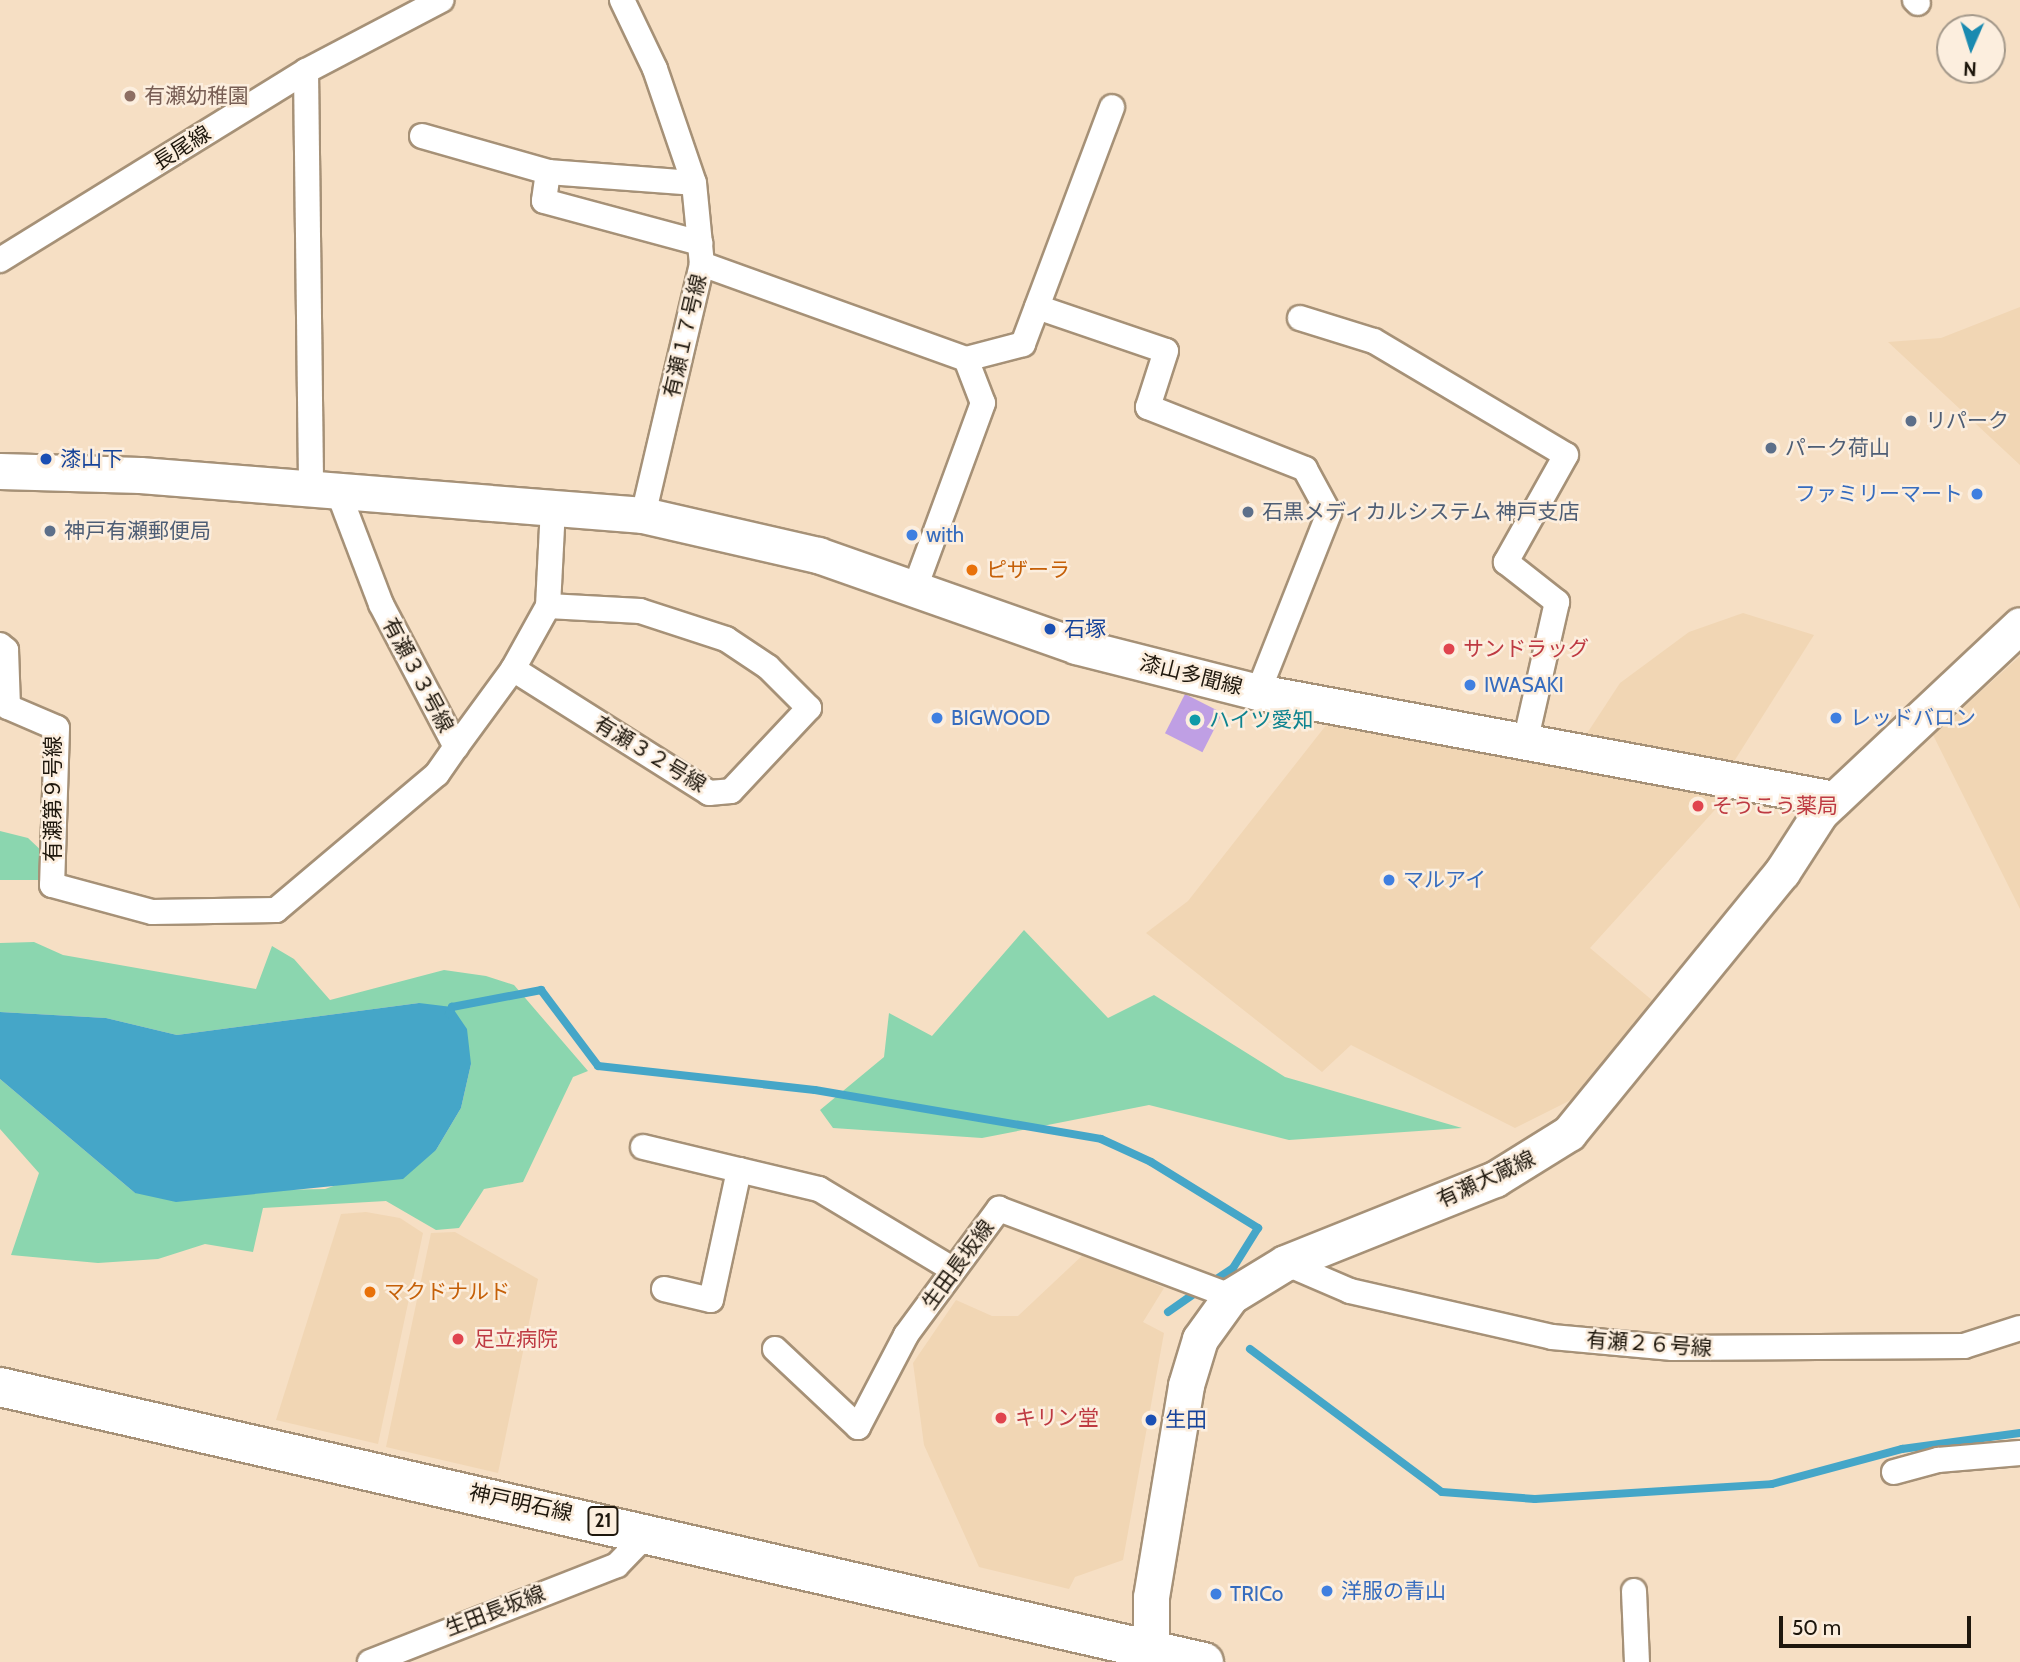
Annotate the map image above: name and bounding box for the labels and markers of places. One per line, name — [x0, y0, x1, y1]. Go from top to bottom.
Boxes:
place label: 有瀬幼稚園 — [144, 83, 249, 109]
marker: 有瀬幼稚園 — [122, 88, 138, 104]
place label: リパーク — [1925, 408, 2009, 434]
marker: リパーク — [1903, 413, 1919, 429]
place label: パーク荷山 — [1785, 435, 1890, 461]
marker: パーク荷山 — [1763, 440, 1779, 456]
place label: 漆山下 — [60, 446, 123, 472]
marker: 漆山下 — [38, 451, 54, 467]
place label: ファミリーマート — [1795, 481, 1963, 507]
marker: ファミリーマート — [1969, 486, 1985, 502]
place label: 石黒メディカルシステム 神戸支店 — [1262, 499, 1582, 525]
marker: 石黒メディカルシステム 神戸支店 — [1240, 504, 1256, 520]
place label: 神戸有瀬郵便局 — [64, 518, 211, 544]
place label: with — [926, 522, 964, 548]
marker: 神戸有瀬郵便局 — [42, 523, 58, 539]
marker: with — [904, 527, 920, 543]
place label: ピザーラ — [986, 557, 1070, 583]
marker: ピザーラ — [964, 562, 980, 578]
place label: 石塚 — [1064, 616, 1106, 642]
marker: 石塚 — [1042, 621, 1058, 637]
place label: サンドラッグ — [1463, 636, 1589, 662]
marker: サンドラッグ — [1441, 641, 1457, 657]
place label: IWASAKI — [1484, 672, 1564, 698]
marker: IWASAKI — [1462, 677, 1478, 693]
place label: BIGWOOD — [951, 705, 1050, 731]
place label: レッドバロン — [1850, 705, 1976, 731]
place label: ハイツ愛知 — [1209, 707, 1314, 733]
marker: BIGWOOD — [929, 710, 945, 726]
marker: レッドバロン — [1828, 710, 1844, 726]
marker: ハイツ愛知 — [1187, 712, 1203, 728]
place label: そうこう薬局 — [1712, 793, 1838, 819]
marker: そうこう薬局 — [1690, 798, 1706, 814]
place label: マルアイ — [1403, 867, 1487, 893]
marker: マルアイ — [1381, 872, 1397, 888]
place label: マクドナルド — [384, 1279, 510, 1305]
marker: マクドナルド — [362, 1284, 378, 1300]
place label: 足立病院 — [474, 1326, 558, 1352]
marker: 足立病院 — [448, 1329, 468, 1349]
place label: キリン堂 — [1015, 1405, 1099, 1431]
place label: 生田 — [1165, 1407, 1207, 1433]
marker: キリン堂 — [993, 1410, 1009, 1426]
marker: 生田 — [1143, 1412, 1159, 1428]
place label: 洋服の青山 — [1341, 1578, 1446, 1604]
place label: TRICo — [1230, 1581, 1283, 1607]
marker: 洋服の青山 — [1319, 1583, 1335, 1599]
marker: TRICo — [1208, 1586, 1224, 1602]

